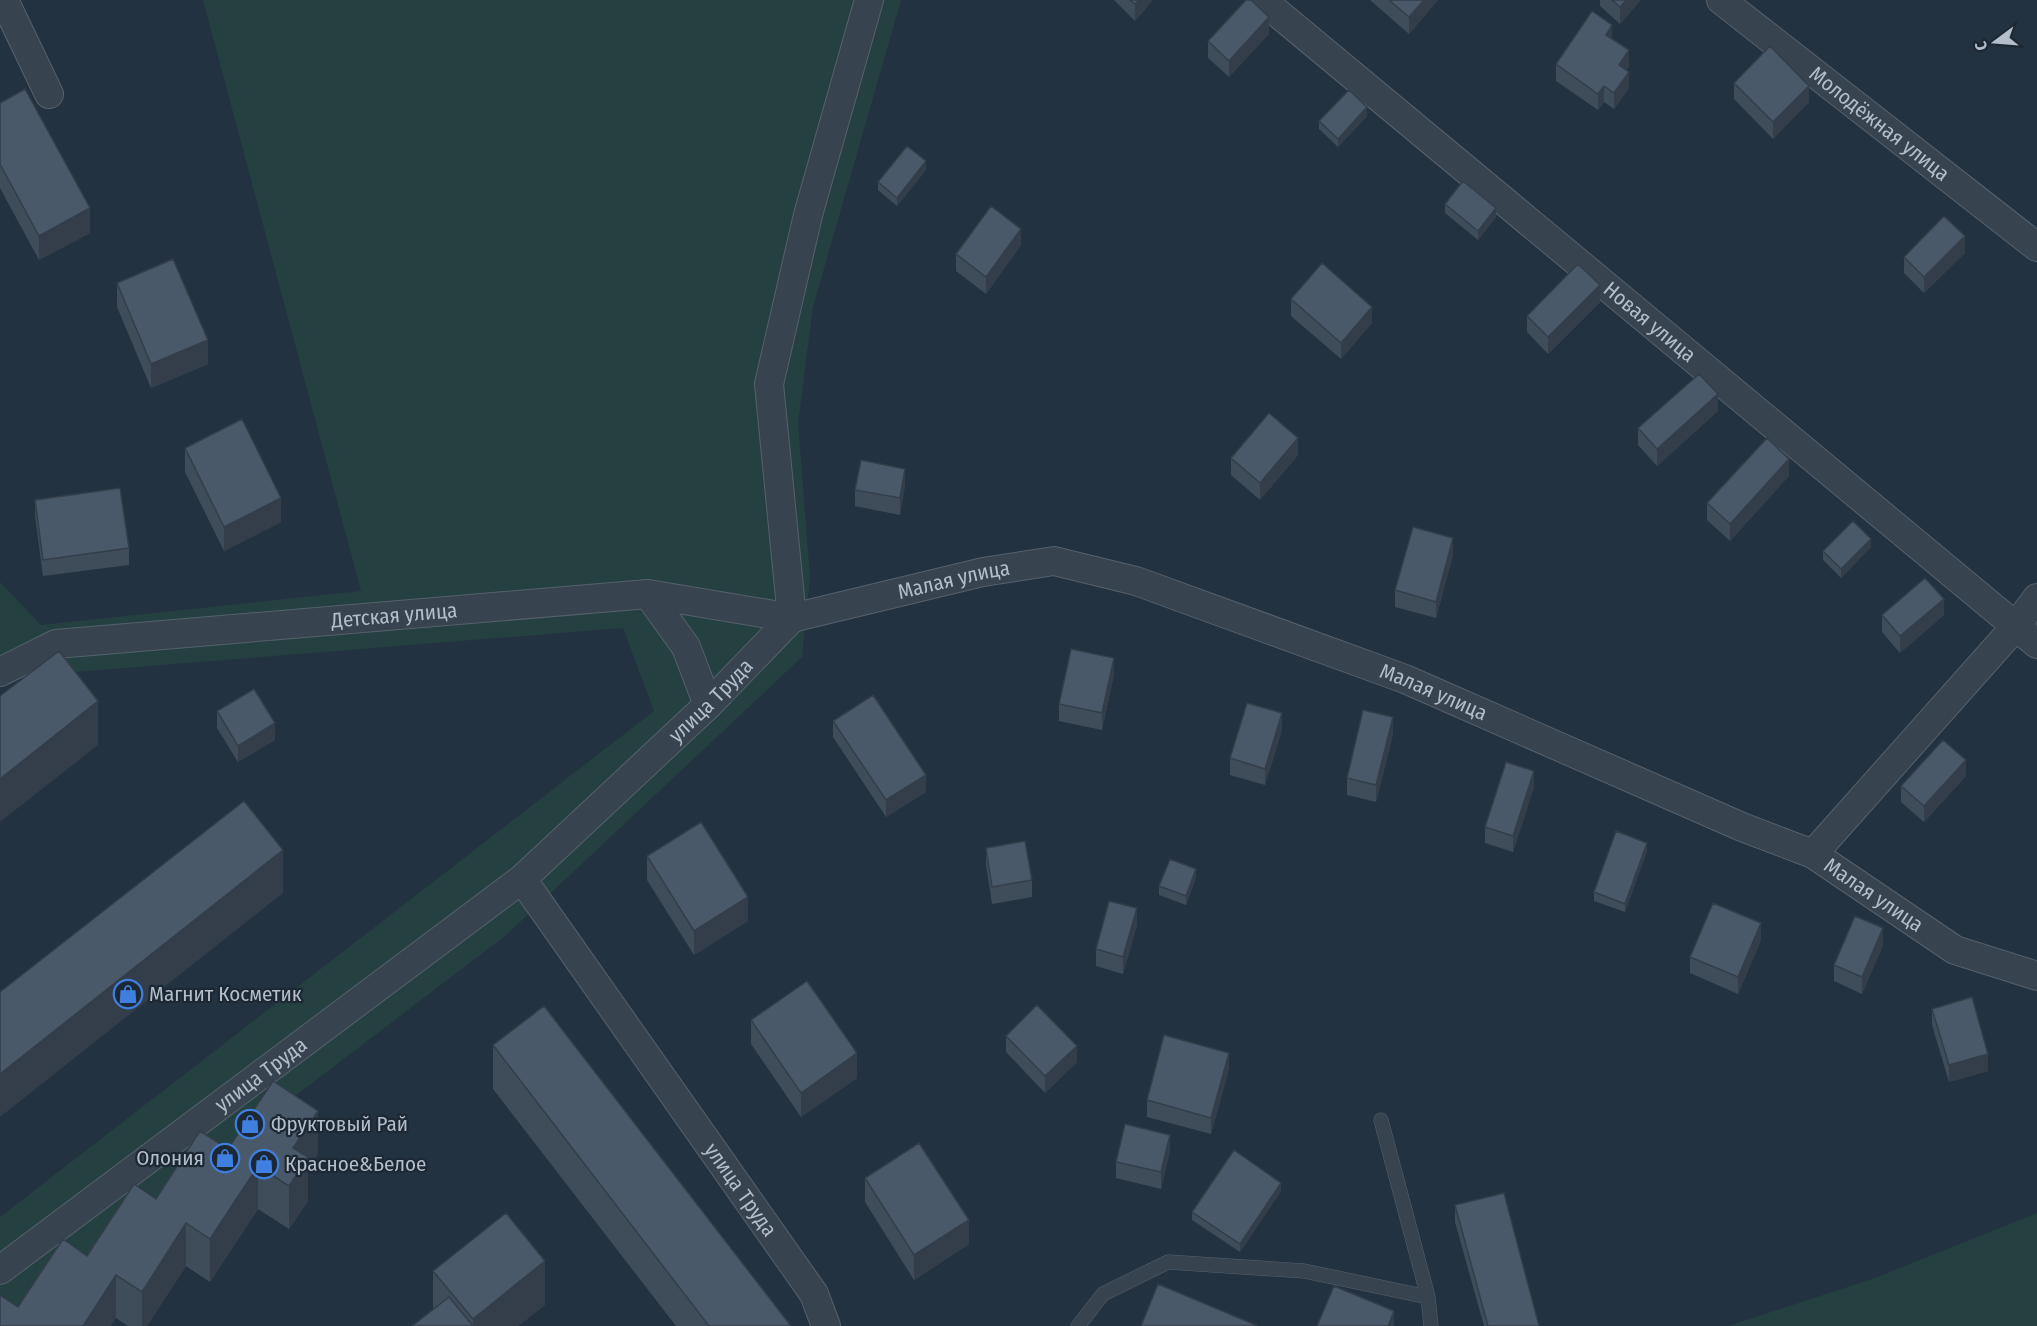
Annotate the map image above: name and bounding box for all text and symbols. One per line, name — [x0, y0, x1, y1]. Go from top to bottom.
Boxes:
north arrow — [1965, 12, 2025, 72]
text: С — [1971, 39, 1991, 53]
street label: Молодёжная улица — [1804, 61, 1955, 187]
street label: Новая улица — [1598, 276, 1701, 368]
street label: Малая улица — [895, 555, 1012, 605]
street label: Детская улица — [329, 597, 458, 634]
street label: улица Труда — [663, 653, 759, 748]
street label: Малая улица — [1376, 658, 1491, 726]
street label: Малая улица — [1819, 852, 1928, 938]
shop icon: Магнит Косметик — [112, 978, 144, 1010]
place label: Магнит Косметик — [149, 981, 302, 1007]
street label: улица Труда — [210, 1032, 312, 1117]
shop icon: Фруктовый Рай — [234, 1108, 266, 1140]
place label: Фруктовый Рай — [271, 1111, 408, 1137]
street label: улица Труда — [699, 1138, 782, 1242]
shop icon: Олония — [209, 1142, 241, 1174]
place label: Олония — [136, 1145, 204, 1171]
shop icon: Красное&Белое — [248, 1148, 280, 1180]
place label: Красное&Белое — [285, 1151, 426, 1177]

